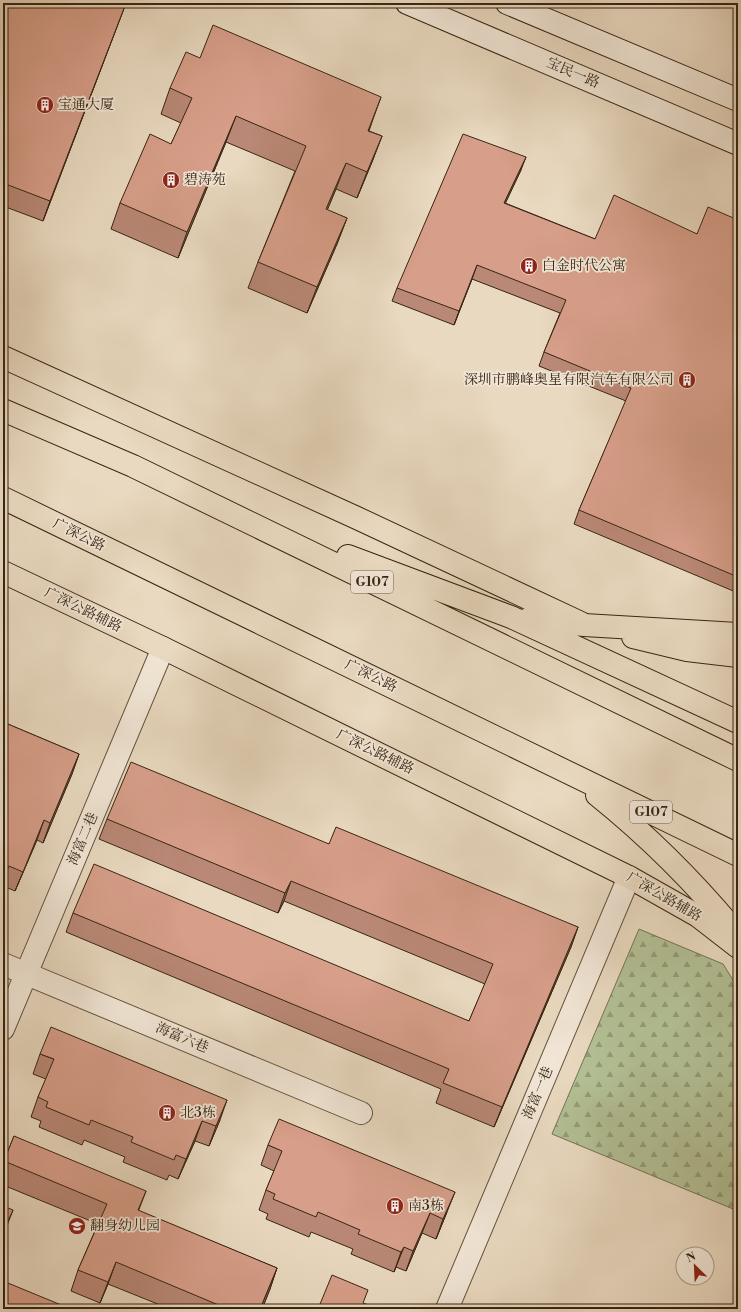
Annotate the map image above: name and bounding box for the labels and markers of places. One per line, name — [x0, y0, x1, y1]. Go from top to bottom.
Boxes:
building icon: 宝通大厦 — [35, 95, 55, 115]
place label: 宝通大厦 — [58, 96, 114, 114]
building icon: 碧涛苑 — [161, 170, 181, 190]
place label: 碧涛苑 — [184, 171, 226, 189]
building icon: 白金时代公寓 — [519, 256, 539, 276]
place label: 白金时代公寓 — [542, 257, 626, 275]
building icon: 深圳市鹏峰奥星有限汽车有限公司 — [677, 370, 697, 390]
place label: 深圳市鹏峰奥星有限汽车有限公司 — [464, 371, 674, 389]
building icon: 北3栋 — [157, 1103, 177, 1123]
place label: 北3栋 — [180, 1104, 216, 1122]
building icon: 南3栋 — [385, 1196, 405, 1216]
place label: 南3栋 — [408, 1197, 444, 1215]
school or university icon: 翻身幼儿园 — [67, 1216, 87, 1236]
place label: 翻身幼儿园 — [90, 1217, 160, 1235]

